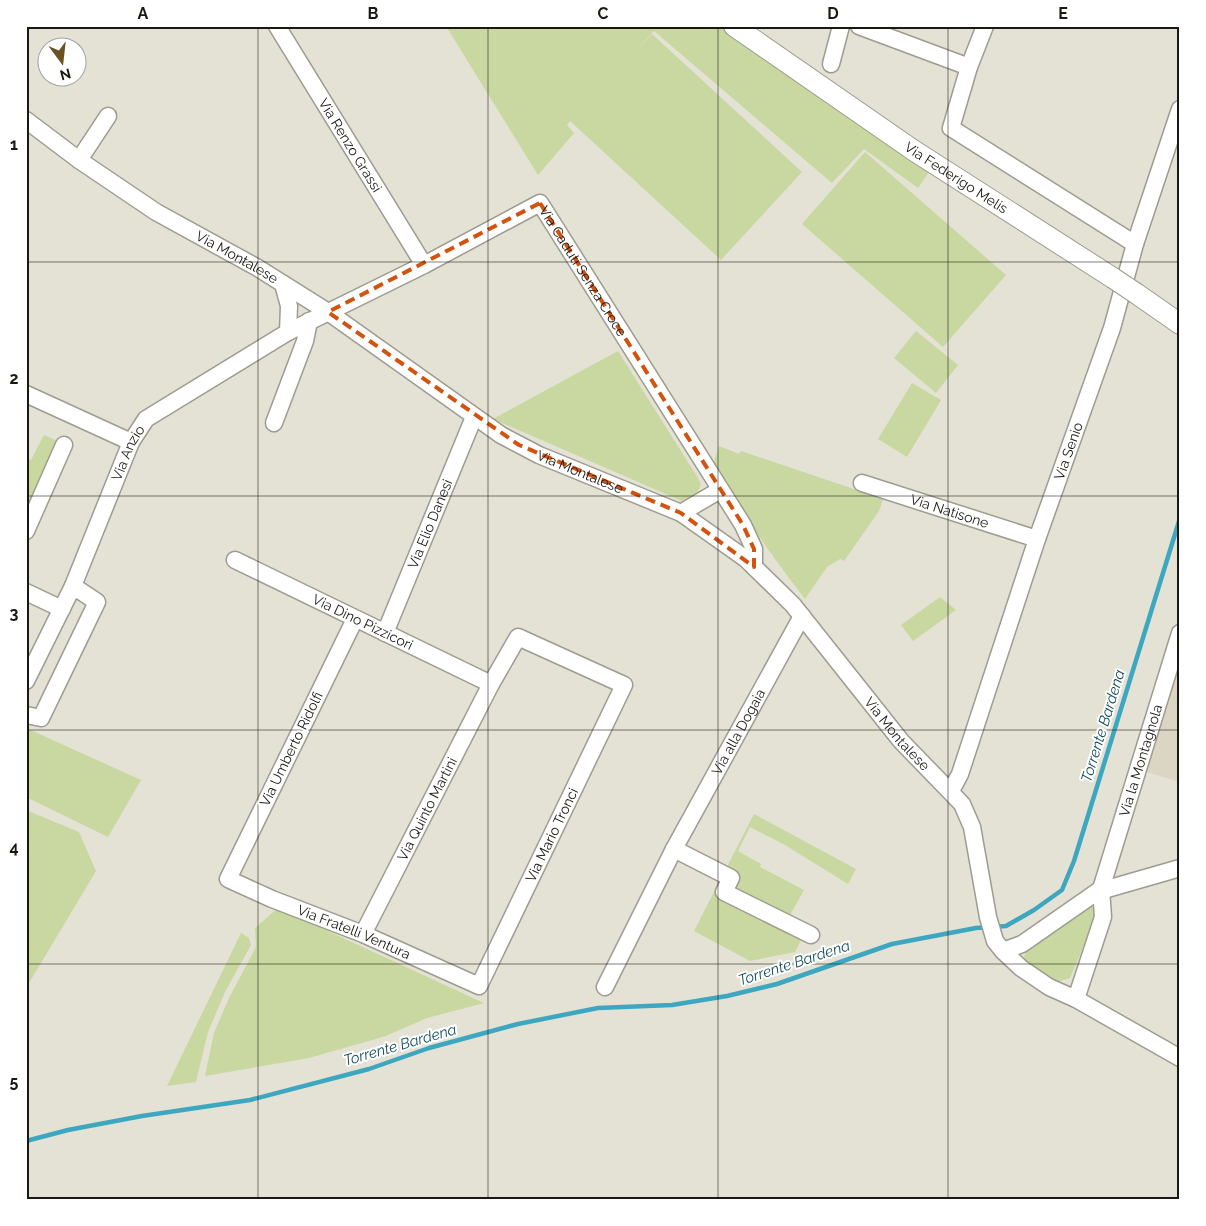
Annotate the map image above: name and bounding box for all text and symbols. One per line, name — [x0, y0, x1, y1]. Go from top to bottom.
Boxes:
text: A — [138, 4, 149, 23]
text: B — [368, 4, 379, 23]
text: C — [598, 4, 609, 23]
text: D — [827, 4, 839, 23]
text: E — [1058, 4, 1068, 23]
north arrow — [38, 38, 88, 88]
text: N — [58, 65, 73, 84]
street label: Via Renzo Grassi — [316, 96, 385, 195]
text: 1 — [10, 135, 18, 154]
street label: Via Federigo Melis — [902, 139, 1011, 217]
street label: Via Caduti Senza Croce — [536, 203, 630, 339]
street label: Via Montalese — [193, 228, 281, 287]
text: 2 — [9, 369, 19, 388]
street label: Via Senio — [1051, 420, 1086, 482]
street label: Via Anzio — [108, 422, 148, 483]
street label: Via Montalese — [535, 447, 626, 497]
street label: Via Elio Danesi — [404, 477, 455, 571]
street label: Via Natisone — [908, 491, 991, 531]
street label: Via Dino Pizzicori — [310, 591, 416, 653]
text: 3 — [10, 604, 19, 623]
water label: Torrente Bardena — [1077, 668, 1129, 784]
street label: Via alla Dogaia — [708, 686, 768, 778]
street label: Via Umberto Ridolfi — [256, 689, 326, 809]
street label: Via Montalese — [861, 694, 933, 774]
street label: Via la Montagnola — [1116, 702, 1165, 818]
street label: Via Quinto Martini — [394, 755, 460, 863]
street label: Via Mario Tronci — [522, 785, 581, 885]
text: 4 — [9, 838, 19, 857]
street label: Via Fratelli Ventura — [295, 902, 413, 962]
water label: Torrente Bardena — [736, 936, 852, 990]
water label: Torrente Bardena — [342, 1020, 459, 1070]
text: 5 — [10, 1072, 19, 1091]

